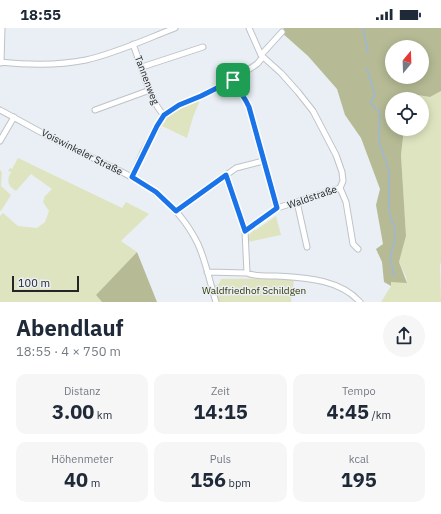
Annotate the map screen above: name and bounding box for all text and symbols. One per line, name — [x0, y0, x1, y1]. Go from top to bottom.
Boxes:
text: 18:55 — [20, 5, 61, 24]
north arrow — [385, 40, 429, 84]
map controls — [385, 40, 429, 136]
street label: Tannenweg — [132, 54, 163, 107]
pin — [216, 63, 250, 97]
icon: arrive — [222, 69, 244, 91]
button: locate — [385, 92, 429, 136]
street label: Voiswinkeler Straße — [39, 126, 125, 178]
street label: Waldstraße — [285, 182, 339, 212]
scale bar — [12, 274, 79, 293]
text: 100 m — [18, 276, 50, 290]
park label: Waldfriedhof Schildgen — [202, 284, 306, 297]
text: Abendlauf — [16, 313, 124, 342]
button: share — [383, 315, 425, 357]
text: 18:55 · 4 × 750 m — [16, 343, 121, 360]
text: Distanz — [64, 384, 100, 398]
text: Zeit — [211, 384, 230, 398]
text: Tempo — [342, 384, 376, 398]
text: 3.00 — [52, 398, 94, 425]
text: 14:15 — [193, 398, 248, 425]
text: 4:45 — [326, 398, 369, 425]
text: km — [94, 408, 112, 422]
text: /km — [369, 408, 391, 422]
text: Höhenmeter — [51, 452, 113, 466]
text: Puls — [210, 452, 231, 466]
text: kcal — [349, 452, 369, 466]
text: 40 — [64, 466, 88, 493]
text: 156 — [190, 466, 226, 493]
text: 195 — [341, 466, 377, 493]
text: m — [88, 476, 100, 490]
text: bpm — [226, 476, 251, 490]

